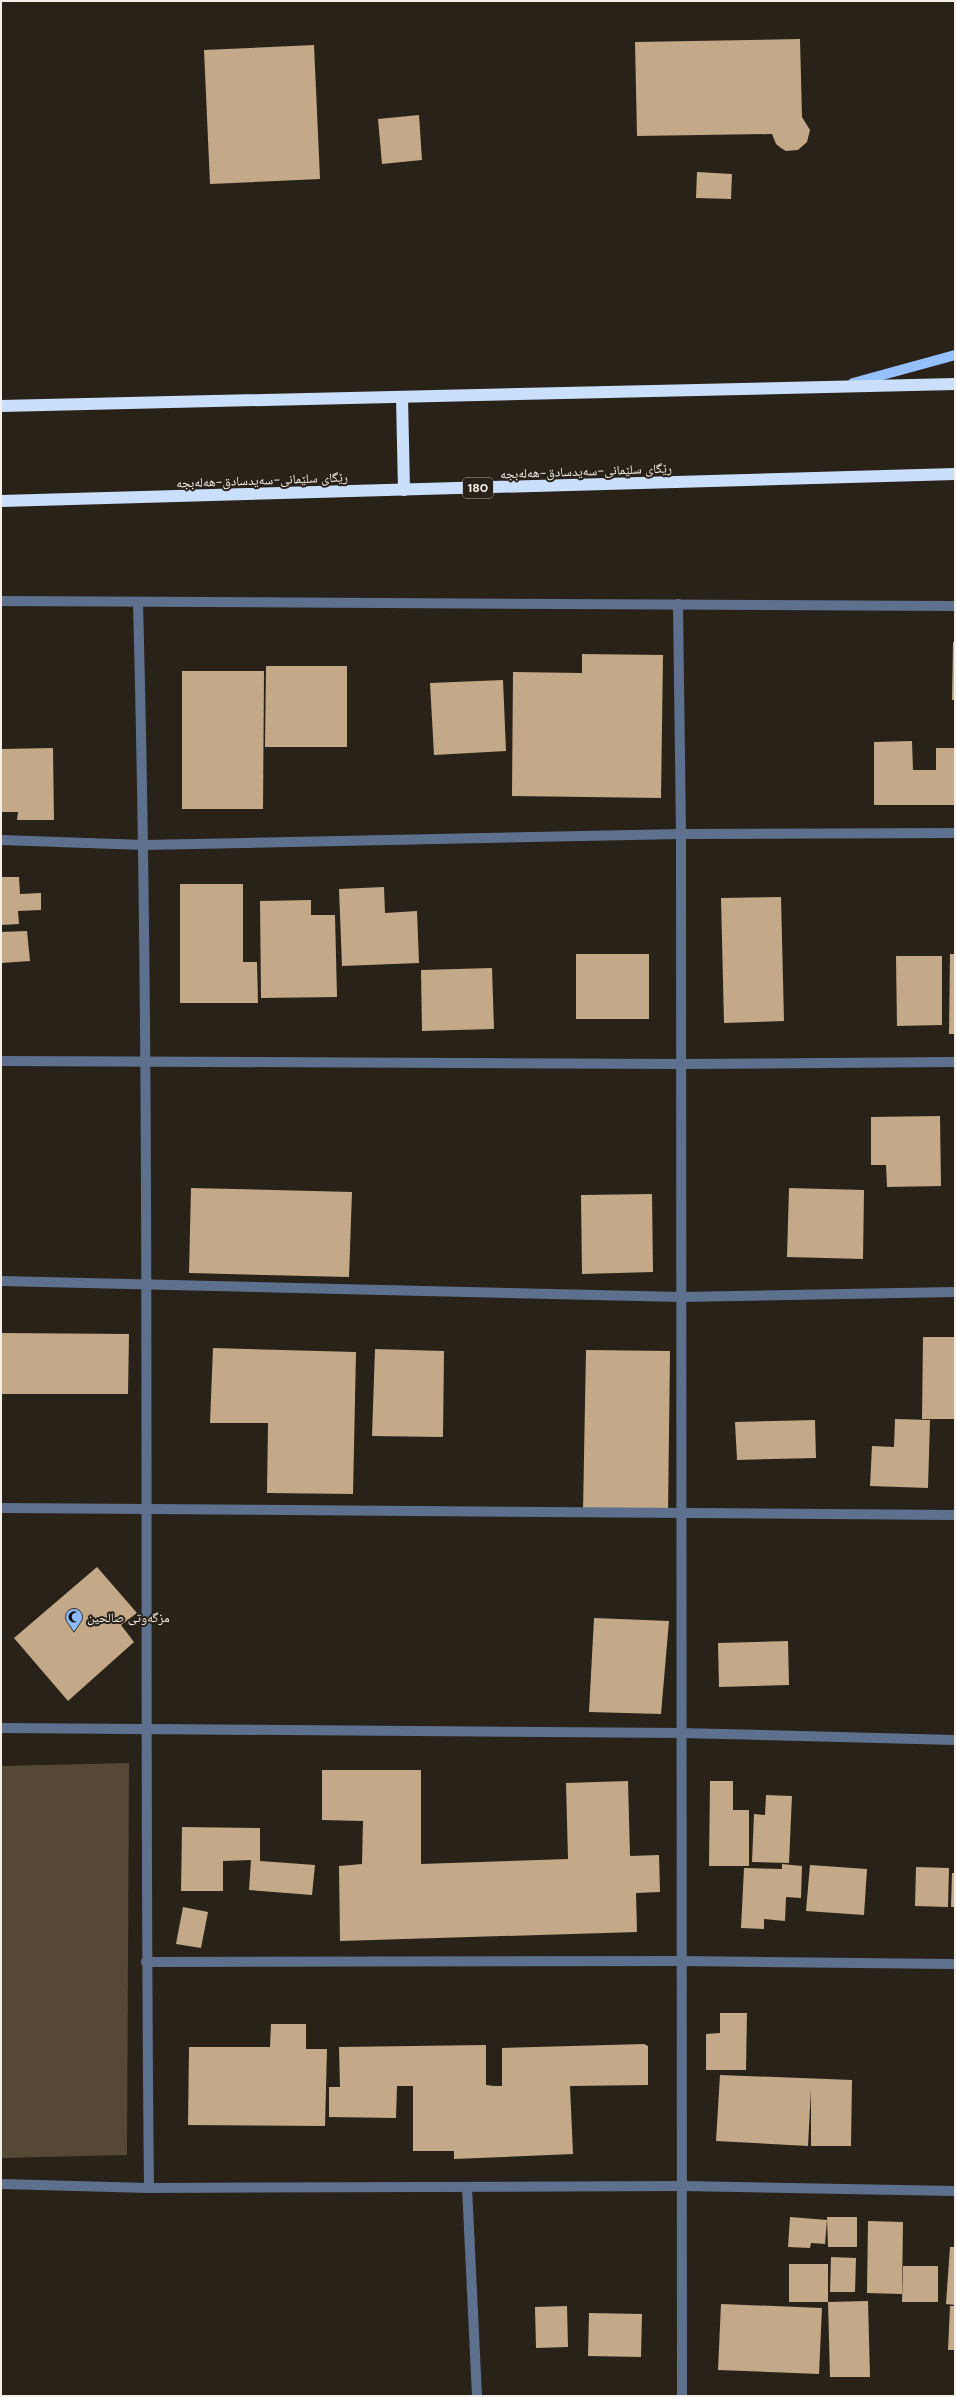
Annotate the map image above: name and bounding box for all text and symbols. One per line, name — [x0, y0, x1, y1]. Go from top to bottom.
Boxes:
street label: رێگای سلێمانی-سەیدسادق-هەلەبجە — [500, 460, 672, 482]
street label: رێگای سلێمانی-سەیدسادق-هەلەبجە — [176, 469, 348, 491]
road number: 180 — [463, 478, 493, 498]
mosque icon: مزگەوتی صالحین — [64, 1607, 84, 1632]
place label: مزگەوتی صالحین — [87, 1609, 170, 1626]

